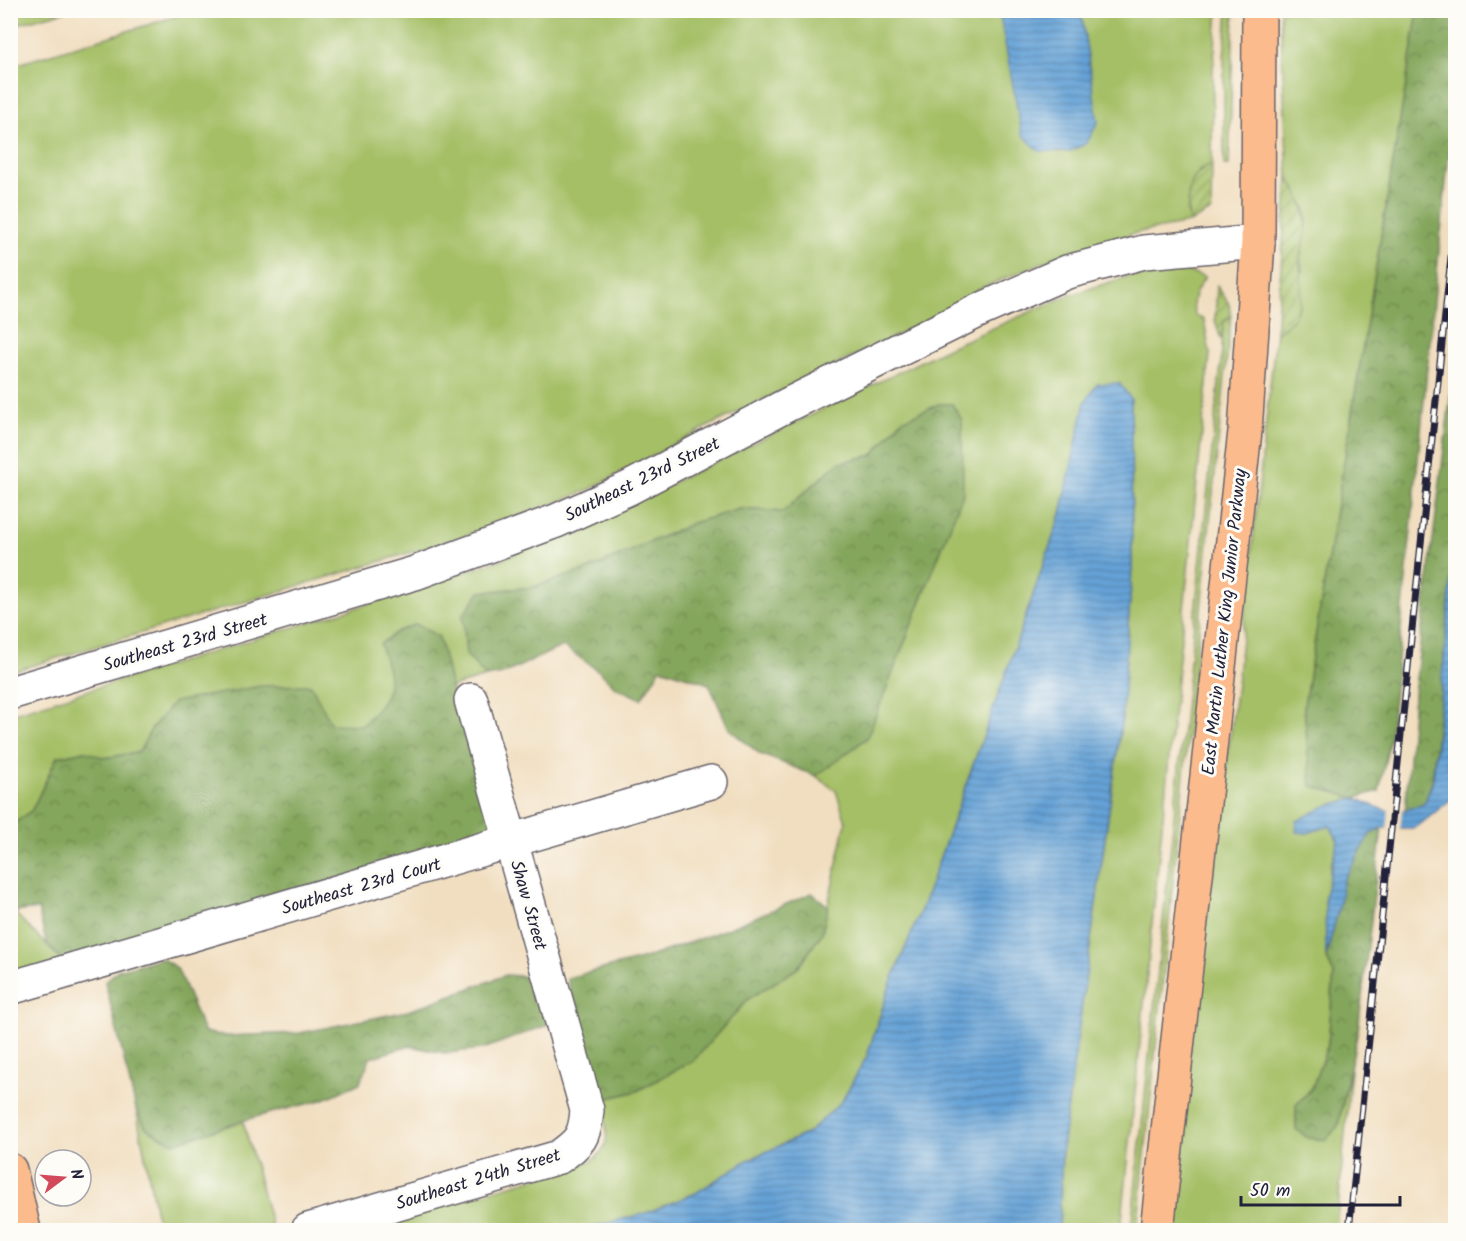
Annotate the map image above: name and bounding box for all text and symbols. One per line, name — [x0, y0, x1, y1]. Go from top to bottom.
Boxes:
street label: Southeast 23rd Street — [560, 430, 726, 531]
street label: East Martin Luther King Junior Parkway — [1195, 467, 1256, 777]
street label: Southeast 23rd Street — [100, 606, 272, 681]
street label: Southeast 23rd Court — [278, 851, 446, 924]
street label: Shaw Street — [501, 857, 555, 955]
street label: Southeast 24th Street — [392, 1141, 566, 1219]
north arrow — [33, 1148, 93, 1208]
text: N — [63, 1166, 89, 1183]
scale bar — [1241, 1169, 1400, 1207]
text: 50 m — [1250, 1177, 1290, 1206]

